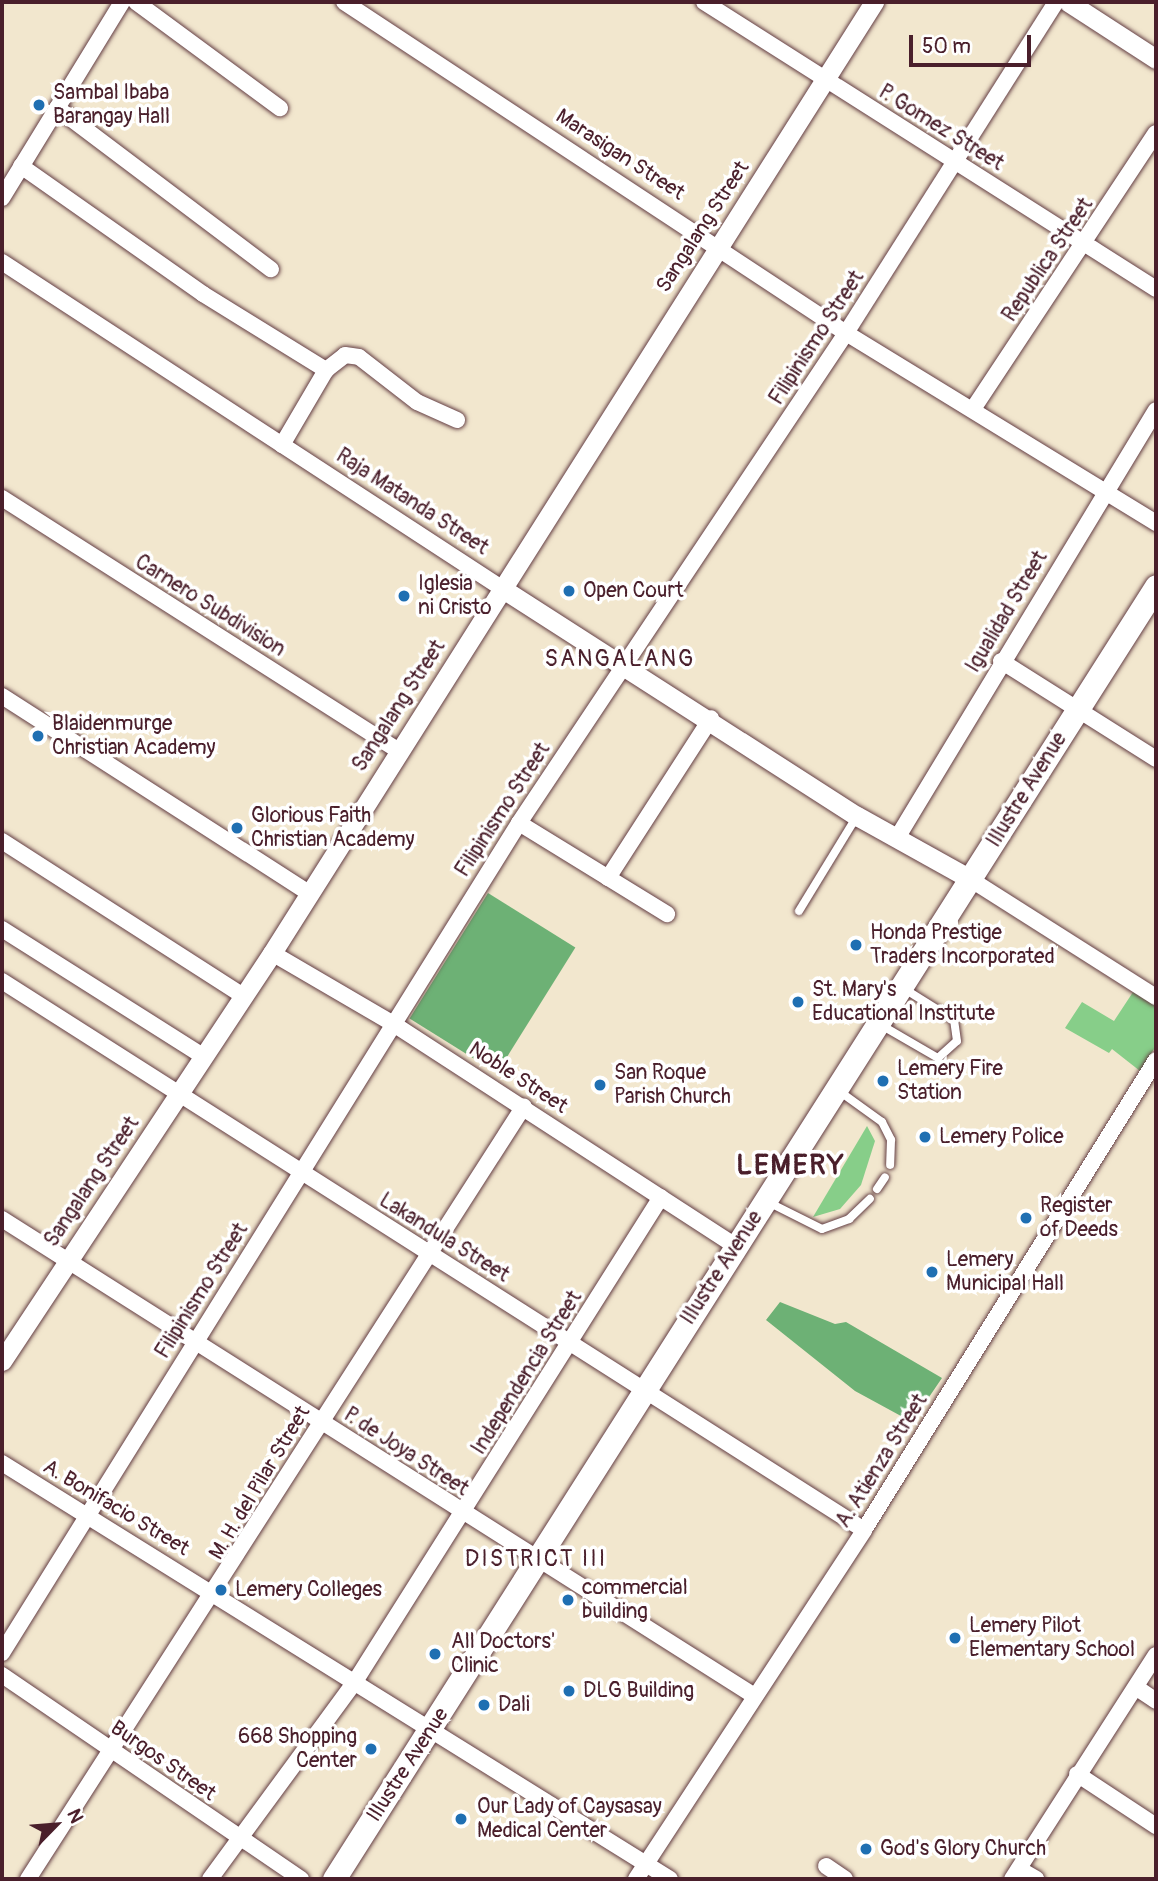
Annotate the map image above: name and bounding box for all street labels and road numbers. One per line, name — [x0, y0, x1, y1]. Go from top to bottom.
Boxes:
street label: P. Gomez Street — [874, 79, 1008, 177]
street label: Marasigan Street — [551, 104, 689, 206]
street label: Sangalang Street — [651, 157, 755, 297]
street label: Republica Street — [997, 193, 1099, 327]
street label: Filipinismo Street — [764, 266, 870, 410]
street label: Raja Matanda Street — [331, 443, 493, 561]
street label: Igualidad Street — [961, 547, 1053, 677]
street label: Carnero Subdivision — [130, 550, 290, 662]
street label: Sangalang Street — [347, 636, 451, 776]
street label: Illustre Avenue — [982, 728, 1072, 852]
street label: Filipinismo Street — [450, 738, 556, 882]
street label: Noble Street — [464, 1037, 572, 1119]
street label: Sangalang Street — [39, 1112, 145, 1252]
street label: Lakandula Street — [374, 1188, 514, 1288]
street label: Illustre Avenue — [676, 1206, 768, 1330]
street label: Filipinismo Street — [150, 1219, 254, 1363]
street label: Independencia Street — [466, 1286, 588, 1460]
street label: A. Atienza Street — [831, 1390, 933, 1532]
street label: M. H. del Pilar Street — [204, 1402, 316, 1564]
street label: P. de Joya Street — [339, 1402, 473, 1502]
street label: A. Bonifacio Street — [38, 1454, 194, 1562]
street label: Illustre Avenue — [362, 1703, 454, 1827]
street label: Burgos Street — [106, 1715, 220, 1807]

